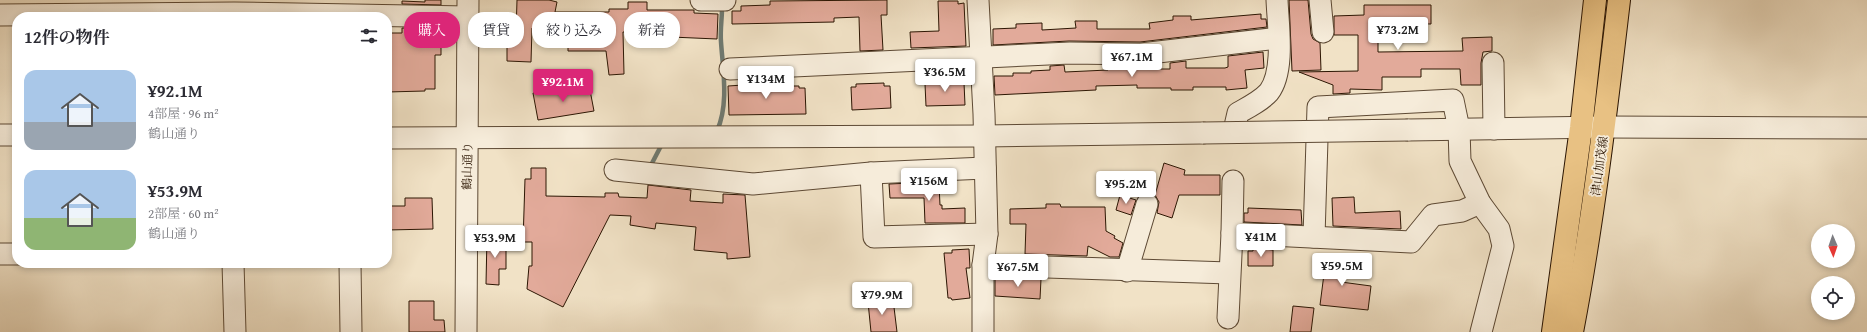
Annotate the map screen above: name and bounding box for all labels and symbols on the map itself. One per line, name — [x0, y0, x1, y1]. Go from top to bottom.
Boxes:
pin: ¥73.2M — [1365, 17, 1431, 51]
pin: ¥67.1M — [1099, 44, 1165, 78]
pin: ¥36.5M — [912, 59, 978, 93]
pin: ¥134M — [738, 66, 794, 100]
pin: ¥92.1M — [530, 69, 596, 103]
street label: 津山加茂線 — [1586, 135, 1612, 197]
street label: 鶴山通り — [458, 142, 476, 190]
pin: ¥156M — [901, 168, 957, 202]
pin: ¥95.2M — [1093, 171, 1159, 205]
pin: ¥41M — [1237, 224, 1285, 258]
north arrow — [1811, 224, 1855, 268]
pin: ¥53.9M — [462, 225, 528, 259]
pin: ¥59.5M — [1309, 253, 1375, 287]
pin: ¥67.5M — [985, 254, 1051, 288]
pin: ¥79.9M — [849, 282, 915, 316]

